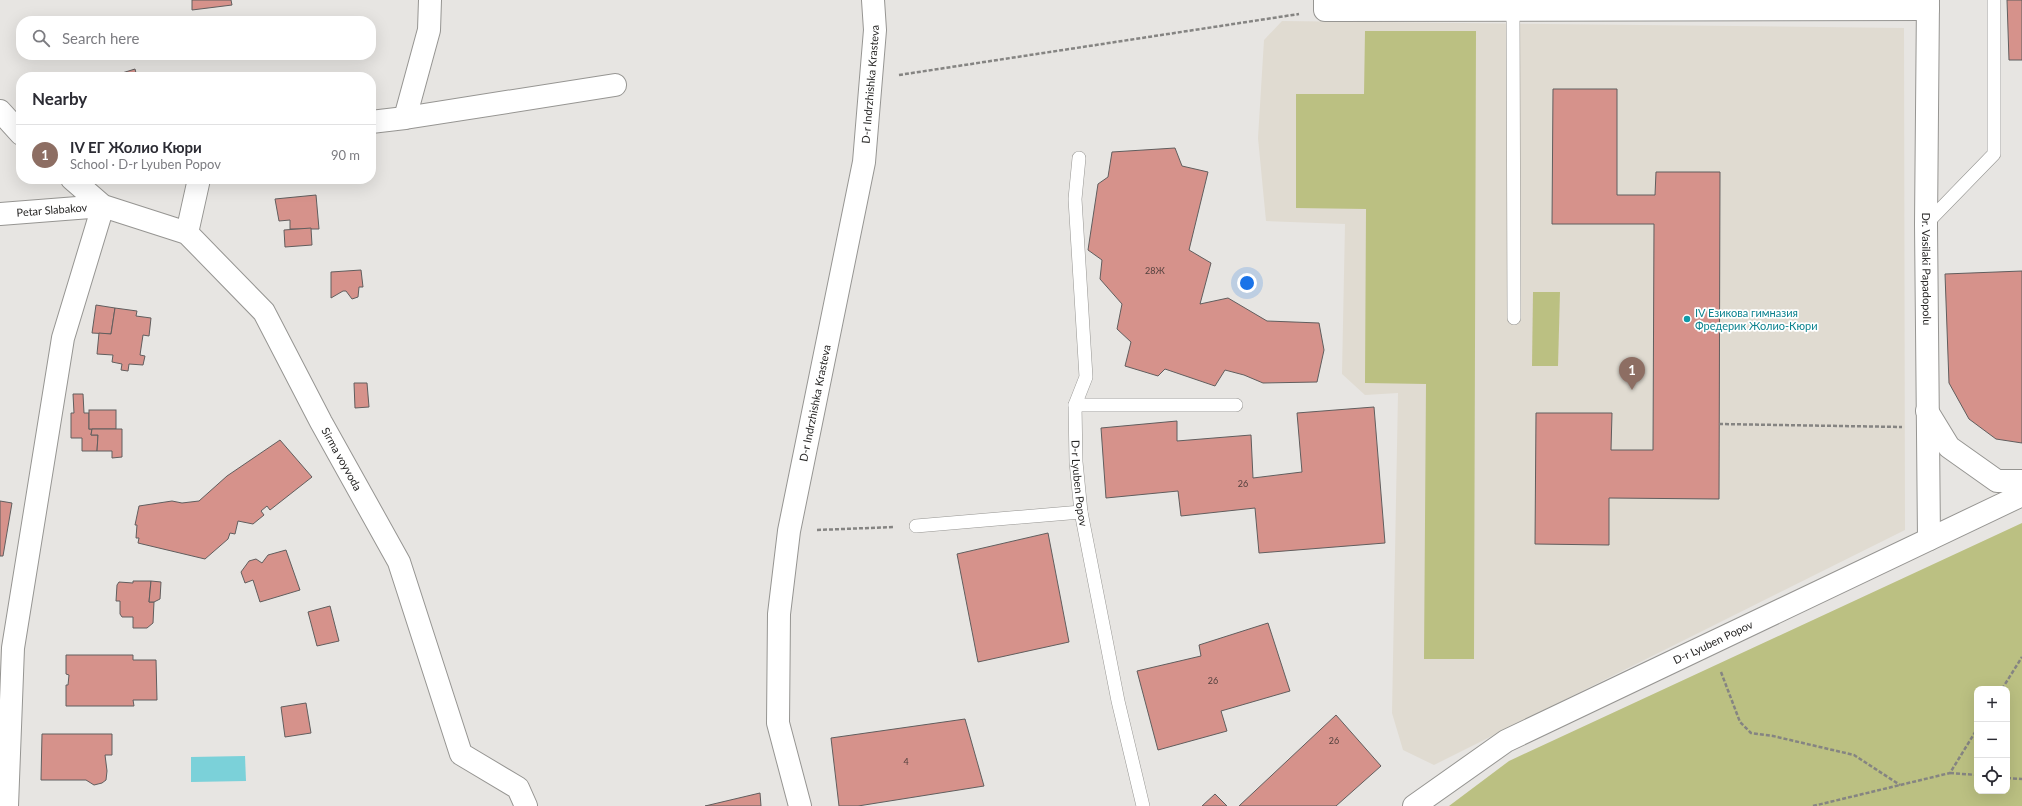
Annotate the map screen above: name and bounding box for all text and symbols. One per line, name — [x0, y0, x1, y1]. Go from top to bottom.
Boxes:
search box — [16, 16, 376, 60]
street label: D-r Indrzhishka Krasteva — [859, 25, 881, 144]
icon: search — [30, 27, 52, 49]
text: Search here — [62, 29, 139, 47]
text: Nearby — [32, 88, 87, 109]
text: IV ЕГ Жолио Кюри — [70, 138, 202, 156]
text: 1 — [41, 147, 49, 163]
text: 90 m — [331, 147, 360, 163]
text: School · D-r Lyuben Popov — [70, 156, 221, 172]
street label: Petar Slabakov — [16, 200, 88, 219]
street label: Dr. Vasilaki Papadopolu — [1920, 213, 1934, 325]
house number: 28Ж — [1145, 265, 1166, 276]
your location — [1237, 273, 1257, 293]
place label: IV Езикова гимназия Фредерик Жолио-Кюри — [1695, 306, 1818, 332]
marker: IV Езикова гимназия Фредерик Жолио-Кюри — [1682, 314, 1692, 324]
street label: D-r Indrzhishka Krasteva — [796, 343, 833, 463]
pin: 1 — [1619, 357, 1645, 390]
street label: Sirma voyvoda — [319, 425, 365, 493]
street label: D-r Lyuben Popov — [1070, 440, 1091, 528]
house number: 26 — [1238, 478, 1248, 489]
street label: D-r Lyuben Popov — [1671, 617, 1755, 666]
house number: 26 — [1208, 675, 1218, 686]
map controls — [1974, 686, 2010, 794]
button: + — [1974, 686, 2010, 722]
button: − — [1974, 722, 2010, 758]
house number: 26 — [1329, 735, 1339, 746]
house number: 4 — [903, 756, 909, 767]
button: locate — [1974, 758, 2010, 794]

